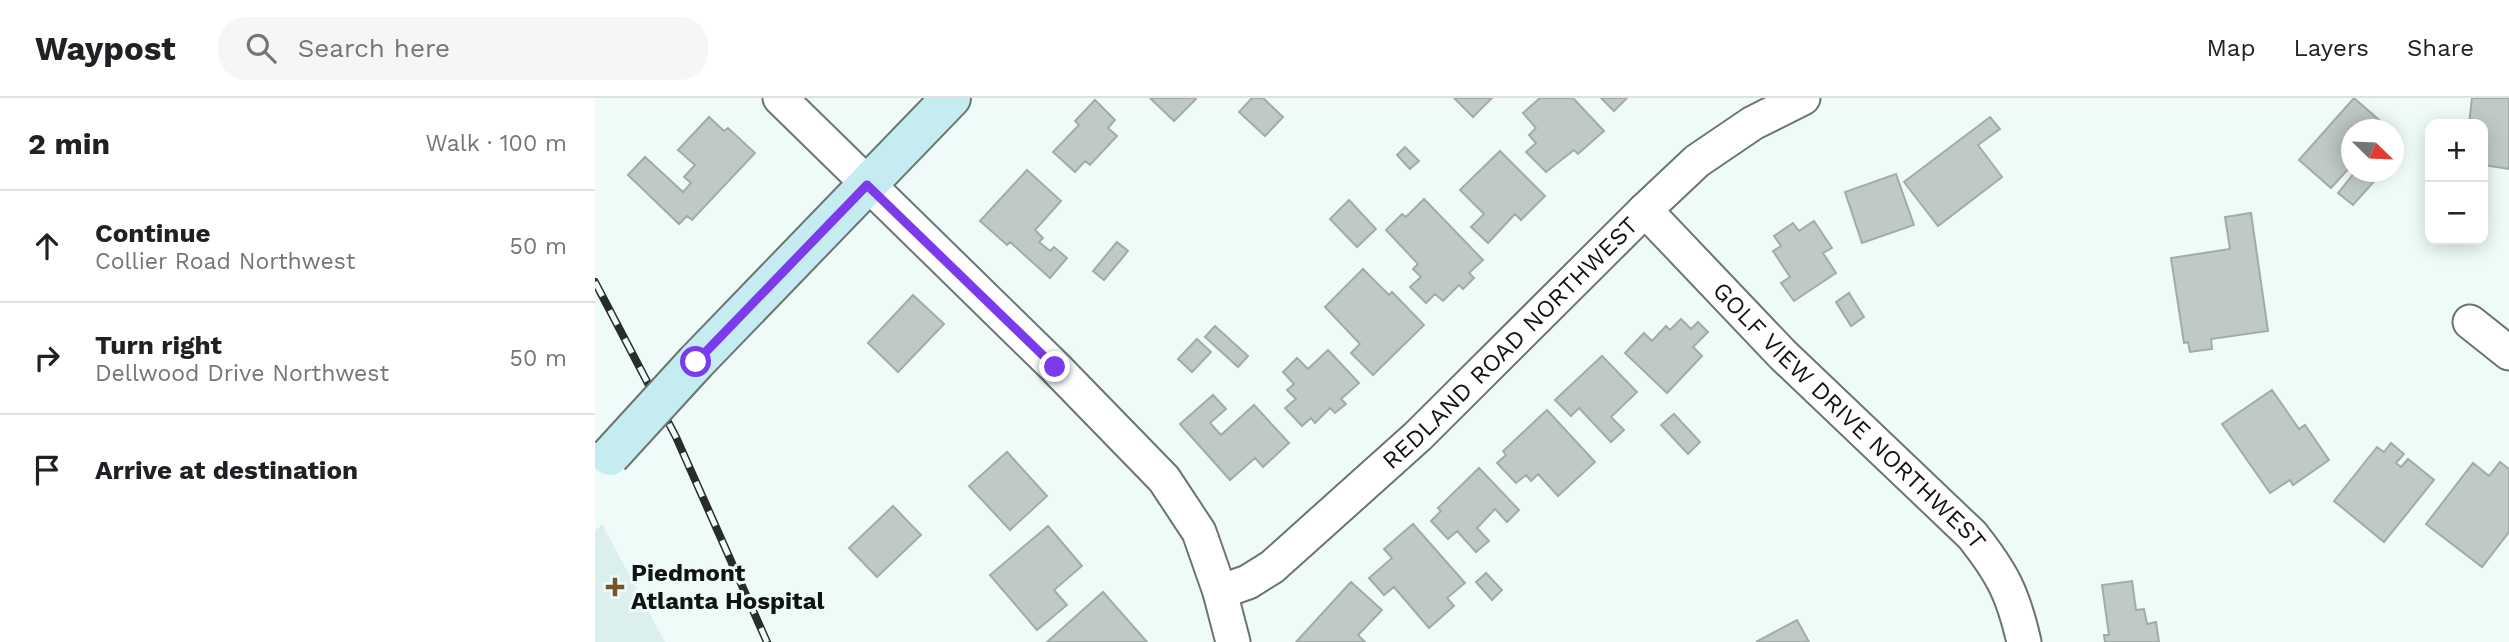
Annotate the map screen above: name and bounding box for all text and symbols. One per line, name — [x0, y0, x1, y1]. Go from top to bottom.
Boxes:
search box — [218, 17, 708, 80]
text: Waypost — [35, 29, 176, 68]
icon: search — [242, 29, 280, 67]
text: Search here — [298, 33, 450, 63]
text: Map — [2207, 34, 2255, 62]
text: Layers — [2293, 34, 2369, 62]
text: Share — [2407, 34, 2474, 62]
north arrow — [2341, 119, 2404, 182]
map controls — [2425, 119, 2488, 245]
button: + — [2425, 119, 2488, 182]
text: 2 min — [28, 126, 110, 161]
text: Walk · 100 m — [425, 130, 567, 157]
button: − — [2425, 182, 2488, 245]
street label: REDLAND ROAD NORTHWEST — [1377, 211, 1644, 475]
text: Continue — [95, 218, 211, 248]
icon: ahead — [28, 227, 66, 265]
text: 50 m — [510, 233, 567, 260]
text: Collier Road Northwest — [95, 248, 356, 275]
street label: GOLF VIEW DRIVE NORTHWEST — [1707, 276, 1992, 555]
text: Turn right — [95, 330, 222, 360]
icon: right — [28, 339, 66, 377]
text: 50 m — [510, 345, 567, 372]
route start — [680, 346, 711, 377]
route end — [1039, 351, 1070, 382]
text: Dellwood Drive Northwest — [95, 360, 389, 387]
icon: arrive — [28, 451, 66, 489]
text: Arrive at destination — [95, 455, 358, 485]
place label: Piedmont Atlanta Hospital — [631, 559, 825, 615]
marker: Piedmont Atlanta Hospital — [605, 577, 625, 597]

